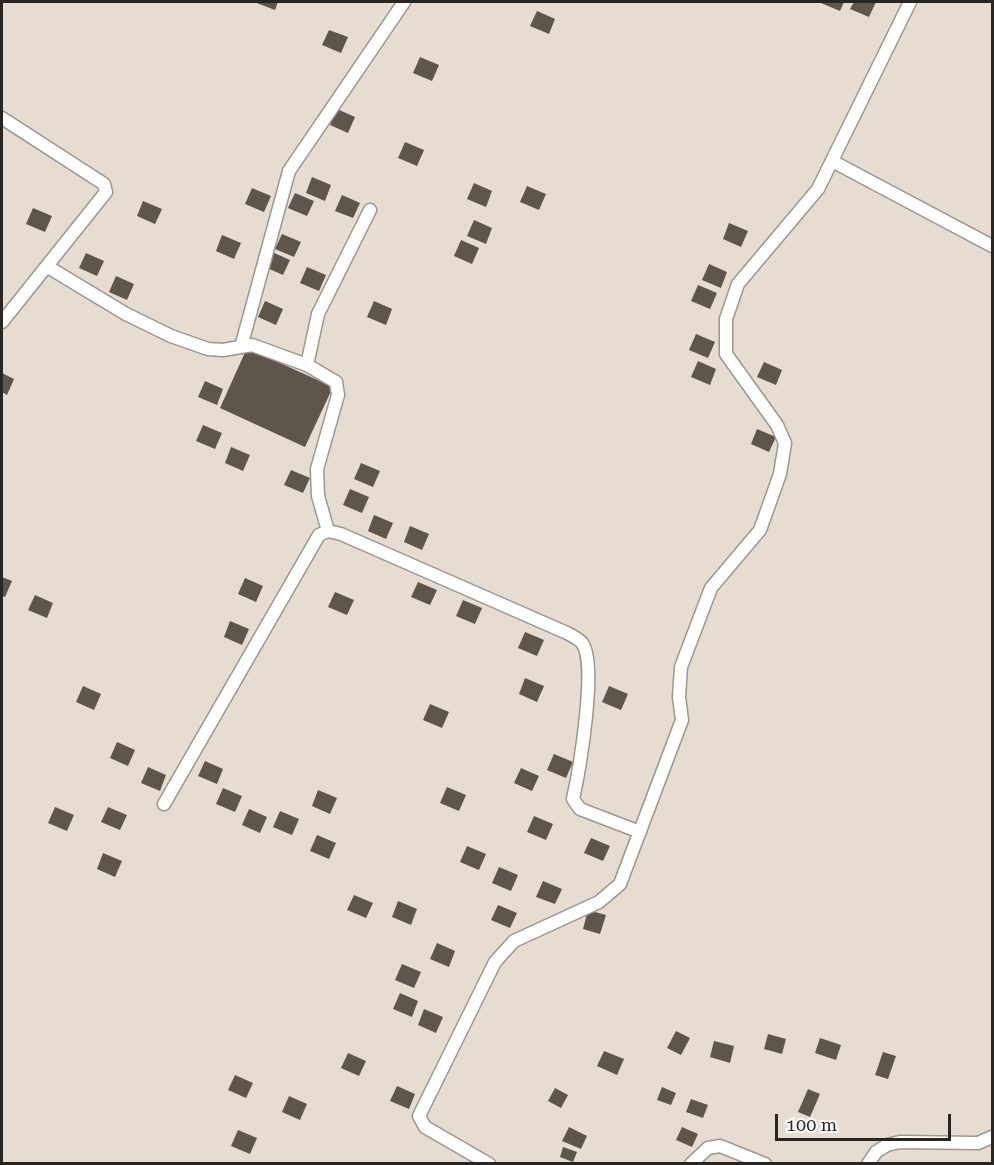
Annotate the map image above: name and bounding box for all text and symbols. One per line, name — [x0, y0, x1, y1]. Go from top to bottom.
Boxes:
scale bar — [778, 1102, 954, 1140]
text: 100 m — [786, 1114, 837, 1135]

